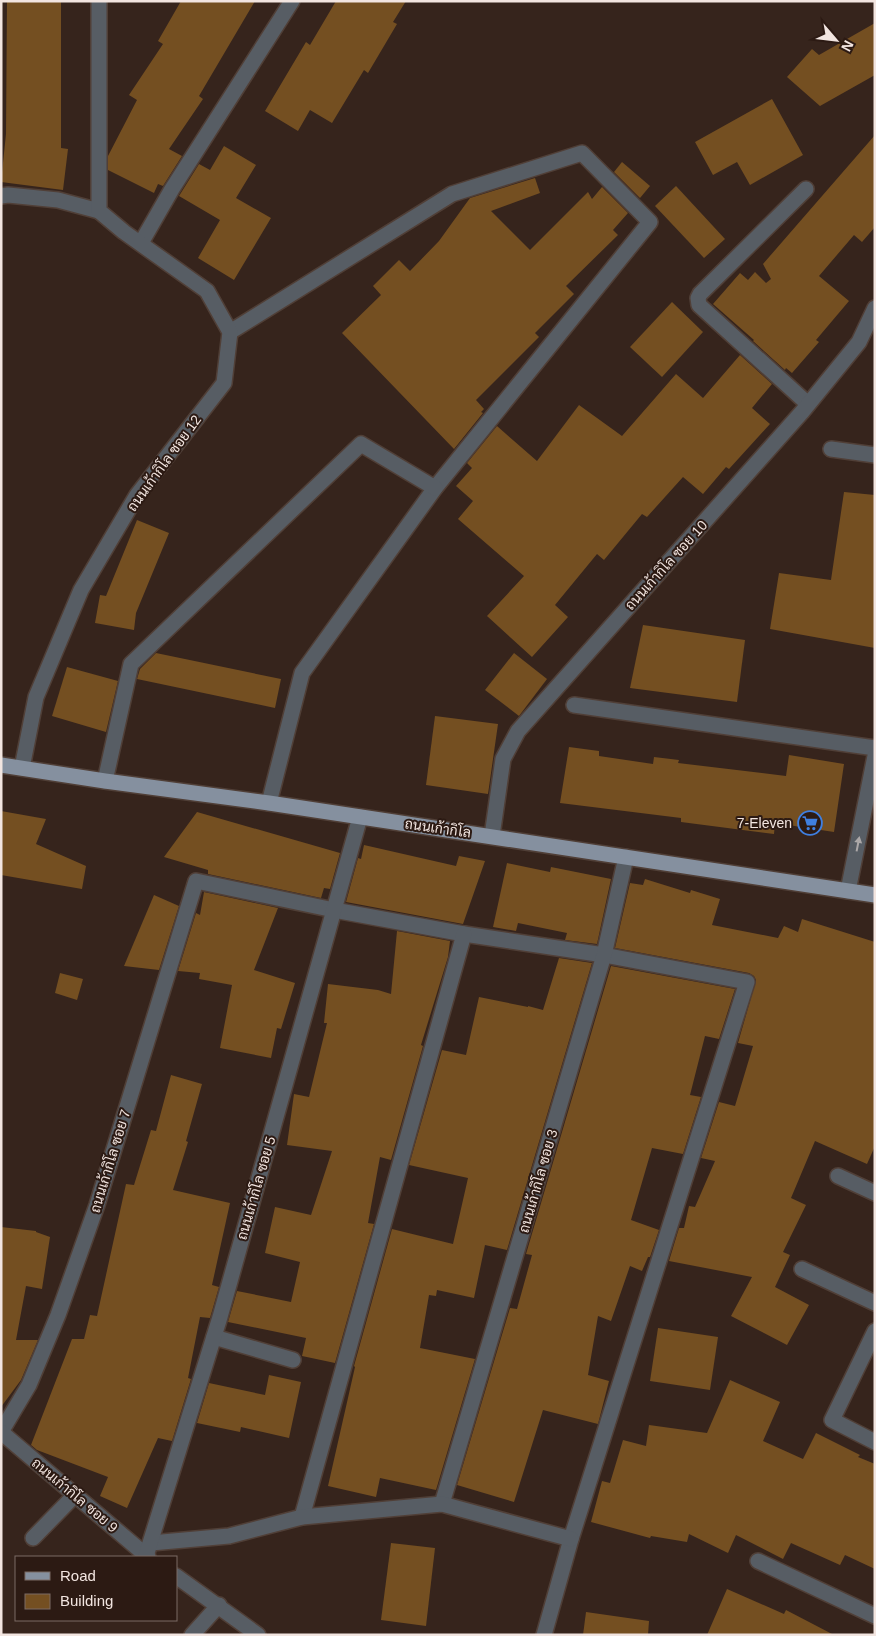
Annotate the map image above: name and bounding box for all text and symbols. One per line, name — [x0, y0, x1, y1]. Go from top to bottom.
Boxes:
north arrow — [811, 15, 861, 65]
text: N — [838, 38, 857, 54]
street label: ถนนเก้ากิโล ซอย 12 — [123, 411, 204, 514]
street label: ถนนเก้ากิโล ซอย 10 — [621, 516, 711, 613]
supermarket icon: 7-Eleven — [797, 810, 823, 836]
street label: ถนนเก้ากิโล — [404, 814, 472, 841]
place label: 7-Eleven — [737, 815, 792, 831]
one-way arrow — [854, 835, 862, 851]
street label: ถนนเก้ากิโล ซอย 7 — [86, 1107, 133, 1215]
street label: ถนนเก้ากิโล ซอย 3 — [515, 1127, 561, 1235]
street label: ถนนเก้ากิโล ซอย 5 — [233, 1134, 279, 1242]
street label: ถนนเก้ากิโล ซอย 9 — [29, 1454, 122, 1536]
legend — [15, 1556, 178, 1621]
text: Road — [60, 1567, 96, 1584]
text: Building — [60, 1592, 113, 1609]

